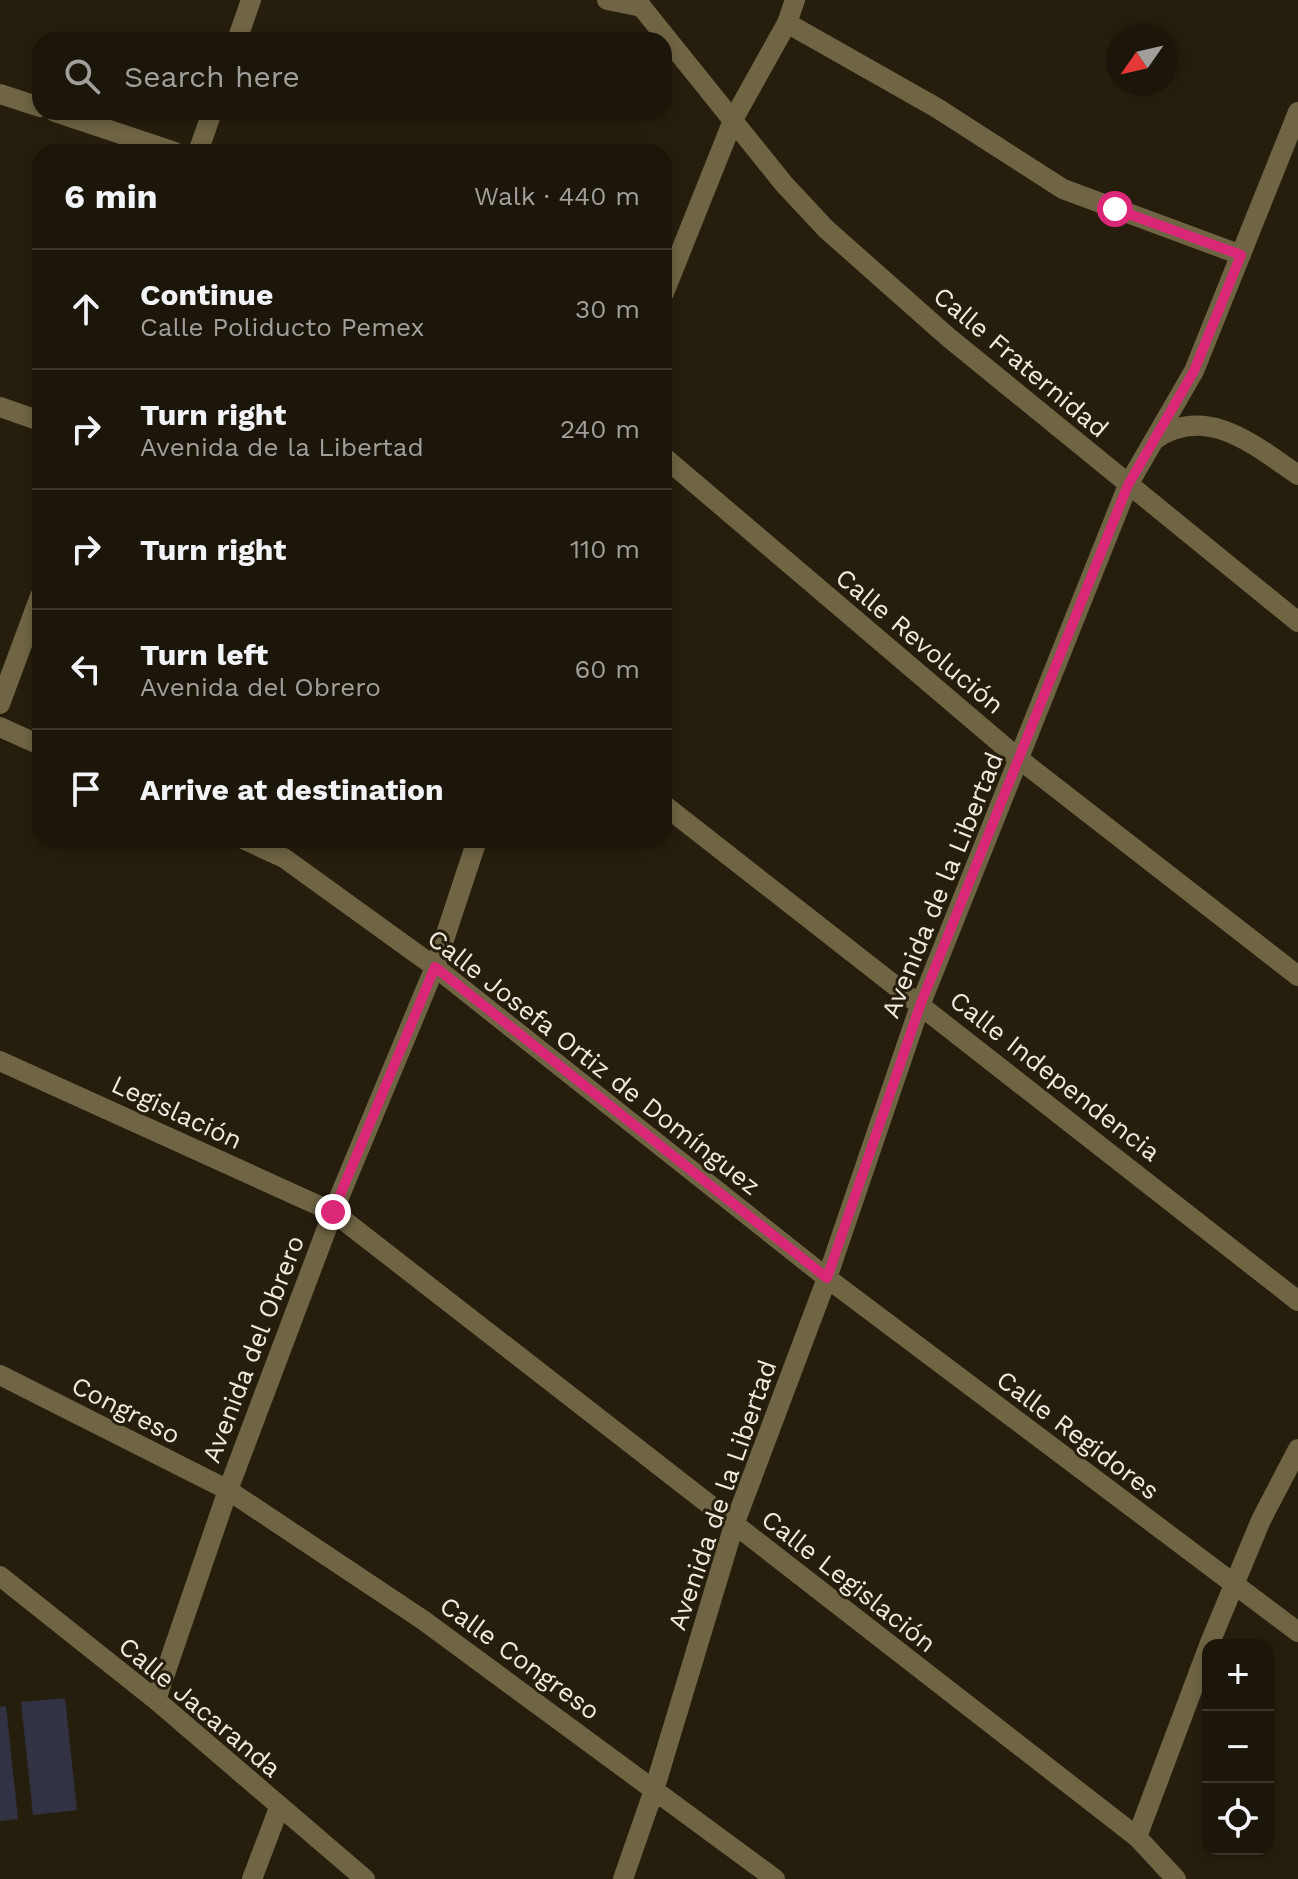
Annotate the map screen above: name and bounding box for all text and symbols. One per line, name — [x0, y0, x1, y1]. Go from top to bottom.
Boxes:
north arrow — [1106, 24, 1178, 96]
search box — [32, 32, 672, 120]
icon: search — [60, 54, 104, 98]
text: Search here — [124, 59, 300, 94]
text: 6 min — [64, 176, 158, 216]
text: Walk · 440 m — [474, 181, 640, 211]
route start — [1097, 191, 1133, 227]
text: Continue — [140, 277, 273, 312]
street label: Calle Fraternidad — [928, 280, 1114, 444]
icon: ahead — [64, 287, 108, 331]
text: 30 m — [575, 294, 640, 324]
text: Calle Poliducto Pemex — [140, 312, 424, 342]
text: Turn right — [140, 397, 286, 432]
icon: right — [64, 407, 108, 451]
text: 240 m — [560, 414, 640, 444]
text: Avenida de la Libertad — [140, 432, 424, 462]
icon: right — [64, 527, 108, 571]
text: Turn right — [140, 532, 286, 567]
text: 110 m — [570, 534, 640, 564]
street label: Calle Revolución — [830, 562, 1010, 720]
text: Turn left — [140, 637, 268, 672]
icon: left — [64, 647, 108, 691]
text: 60 m — [574, 654, 640, 684]
text: Avenida del Obrero — [140, 672, 381, 702]
street label: Avenida de la Libertad — [875, 748, 1009, 1022]
icon: arrive — [64, 767, 108, 811]
text: Arrive at destination — [140, 772, 444, 807]
street label: Calle Josefa Ortiz de Domínguez — [422, 923, 766, 1201]
street label: Calle Independencia — [944, 985, 1166, 1167]
street label: Legislación — [107, 1069, 247, 1155]
route end — [315, 1194, 351, 1230]
street label: Avenida del Obrero — [196, 1231, 310, 1467]
street label: Avenida de la Libertad — [662, 1356, 782, 1634]
street label: Calle Regidores — [991, 1364, 1165, 1506]
street label: Congreso — [67, 1370, 185, 1450]
street label: Calle Legislación — [756, 1504, 942, 1658]
street label: Calle Congreso — [434, 1590, 606, 1726]
street label: Calle Jacaranda — [113, 1631, 287, 1784]
map controls — [1202, 1639, 1274, 1855]
button: + — [1202, 1639, 1274, 1711]
button: − — [1202, 1711, 1274, 1783]
button: locate — [1202, 1783, 1274, 1855]

